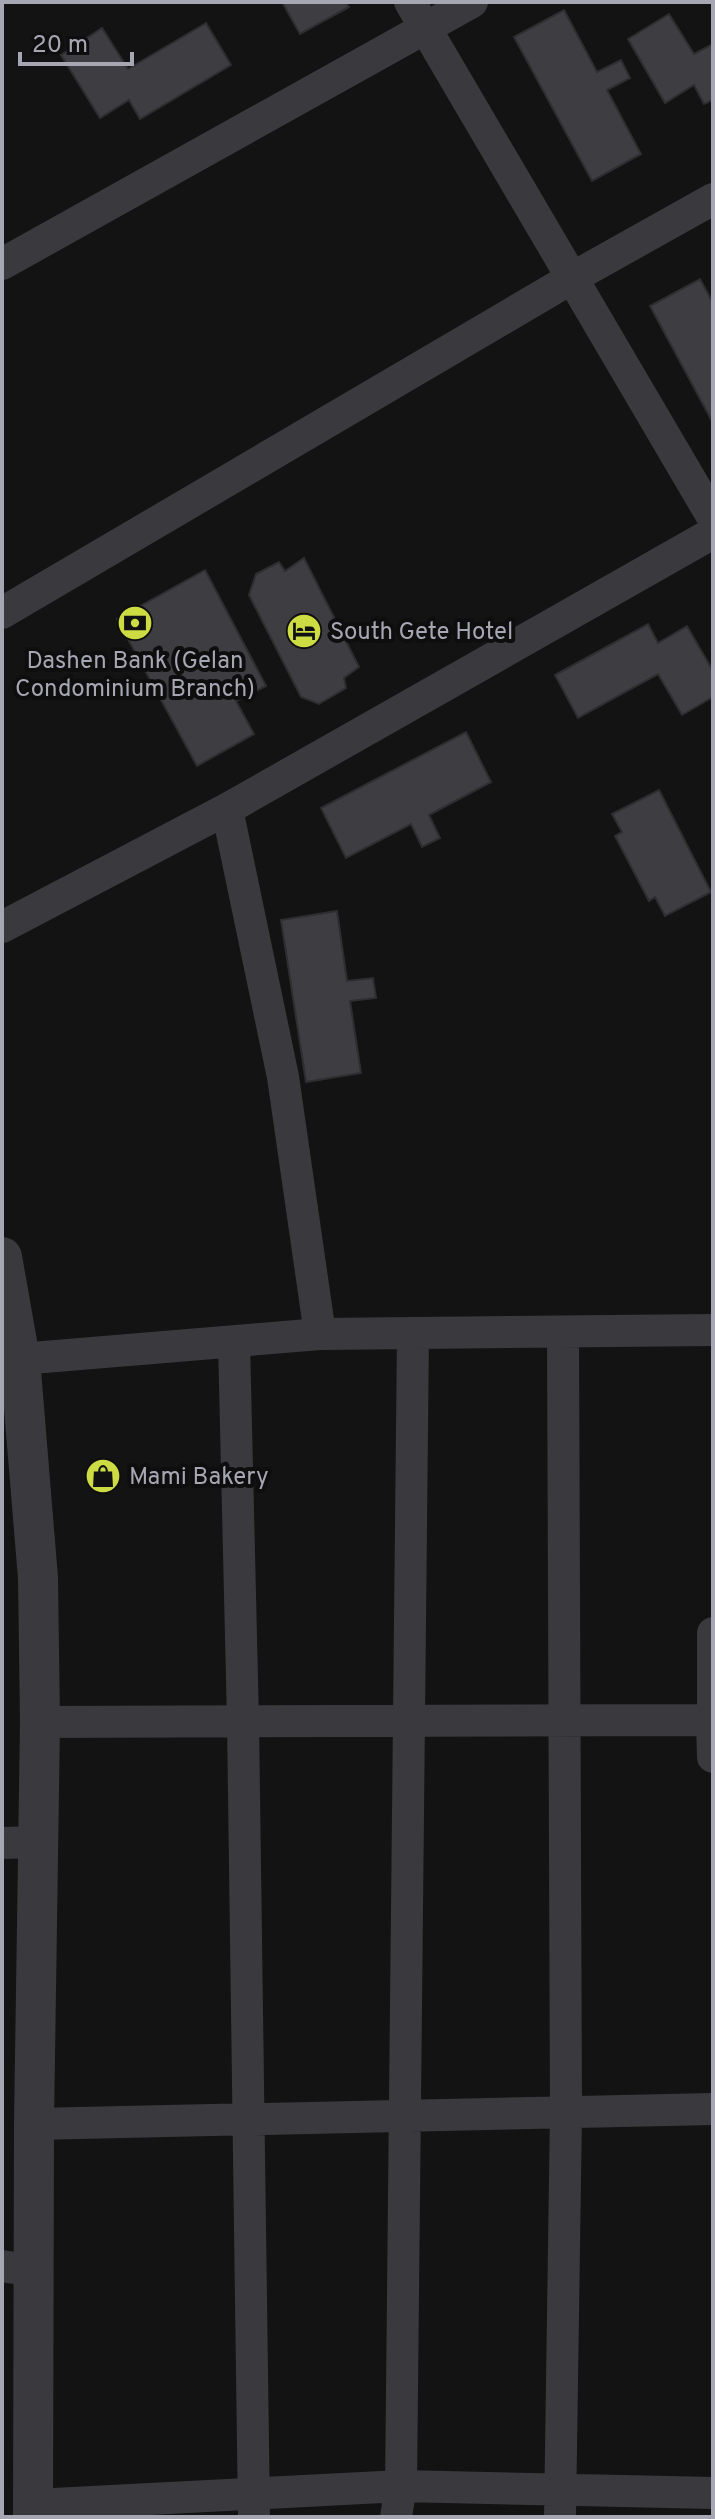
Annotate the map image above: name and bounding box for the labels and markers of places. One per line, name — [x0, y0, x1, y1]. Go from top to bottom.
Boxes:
bank icon: Dashen Bank (Gelan Condominium Branch) — [116, 604, 154, 642]
hotel icon: South Gete Hotel — [285, 612, 323, 650]
place label: South Gete Hotel — [330, 618, 513, 648]
place label: Dashen Bank (Gelan Condominium Branch) — [15, 647, 255, 705]
shop icon: Mami Bakery — [84, 1457, 122, 1495]
place label: Mami Bakery — [129, 1463, 269, 1493]

